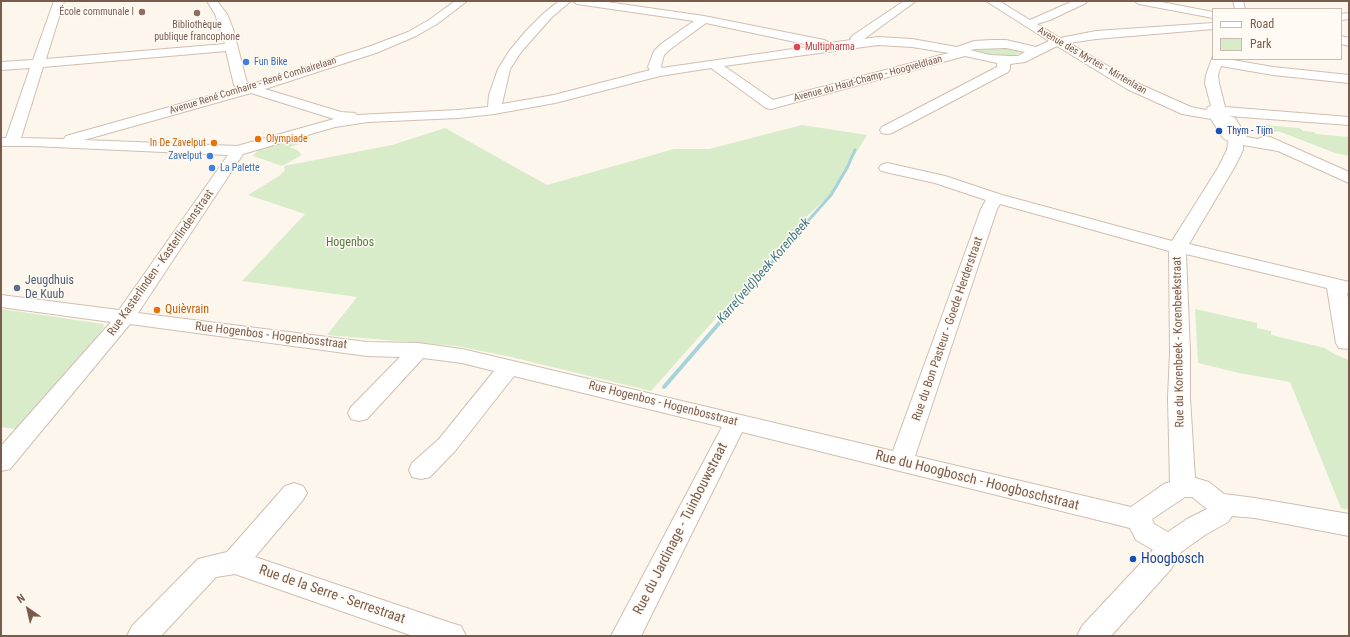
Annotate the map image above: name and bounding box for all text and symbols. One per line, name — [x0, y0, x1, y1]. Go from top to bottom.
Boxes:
place label: École communale I — [59, 6, 134, 18]
marker: École communale I — [137, 7, 147, 17]
marker: Bibliothèque publique francophone — [192, 8, 202, 18]
legend — [1212, 8, 1342, 60]
text: Road — [1250, 17, 1274, 31]
place label: Bibliothèque publique francophone — [154, 19, 240, 42]
street label: Avenue des Myrtes - Mirtenlaan — [1035, 25, 1149, 97]
text: Park — [1250, 37, 1271, 51]
place label: Multipharma — [805, 41, 855, 53]
marker: Multipharma — [792, 42, 802, 52]
street label: Avenue du Haut-Champ - Hoogveldlaan — [792, 53, 944, 105]
street label: Avenue René Comhaire - René Comhairelaan — [168, 55, 338, 117]
place label: Fun Bike — [254, 56, 288, 68]
marker: Fun Bike — [241, 57, 251, 67]
place label: Thym - Tijm — [1227, 125, 1273, 137]
marker: Thym - Tijm — [1214, 126, 1224, 136]
place label: Olympiade — [266, 133, 308, 145]
marker: Olympiade — [253, 134, 263, 144]
place label: In De Zavelput — [150, 137, 206, 149]
marker: In De Zavelput — [209, 138, 219, 148]
place label: Zavelput — [168, 150, 202, 162]
marker: Zavelput — [205, 151, 215, 161]
place label: La Palette — [220, 162, 260, 174]
marker: La Palette — [207, 163, 217, 173]
street label: Rue Kasterlinden - Kasterlindenstraat — [105, 187, 217, 339]
water label: Karre(veld)beek Korenbeek — [714, 215, 814, 327]
street label: Rue du Bon Pasteur - Goede Herderstraat — [910, 235, 986, 423]
park label: Hogenbos — [326, 236, 374, 250]
street label: Rue du Korenbeek - Korenbeekstraat — [1170, 256, 1188, 428]
place label: Jeugdhuis De Kuub — [25, 274, 74, 302]
marker: Jeugdhuis De Kuub — [12, 283, 22, 293]
place label: Quièvrain — [165, 303, 209, 317]
marker: Quièvrain — [152, 305, 162, 315]
street label: Rue Hogenbos - Hogenbosstraat — [194, 320, 348, 352]
street label: Rue Hogenbos - Hogenbosstraat — [587, 379, 739, 429]
street label: Rue du Jardinage - Tuinbouwstraat — [630, 440, 732, 618]
street label: Rue du Hoogbosch - Hoogboschstraat — [873, 448, 1081, 514]
place label: Hoogbosch — [1141, 551, 1204, 567]
marker: Hoogbosch — [1128, 554, 1138, 564]
street label: Rue de la Serre - Serrestraat — [257, 562, 407, 628]
north arrow — [8, 589, 48, 629]
text: N — [15, 591, 27, 606]

